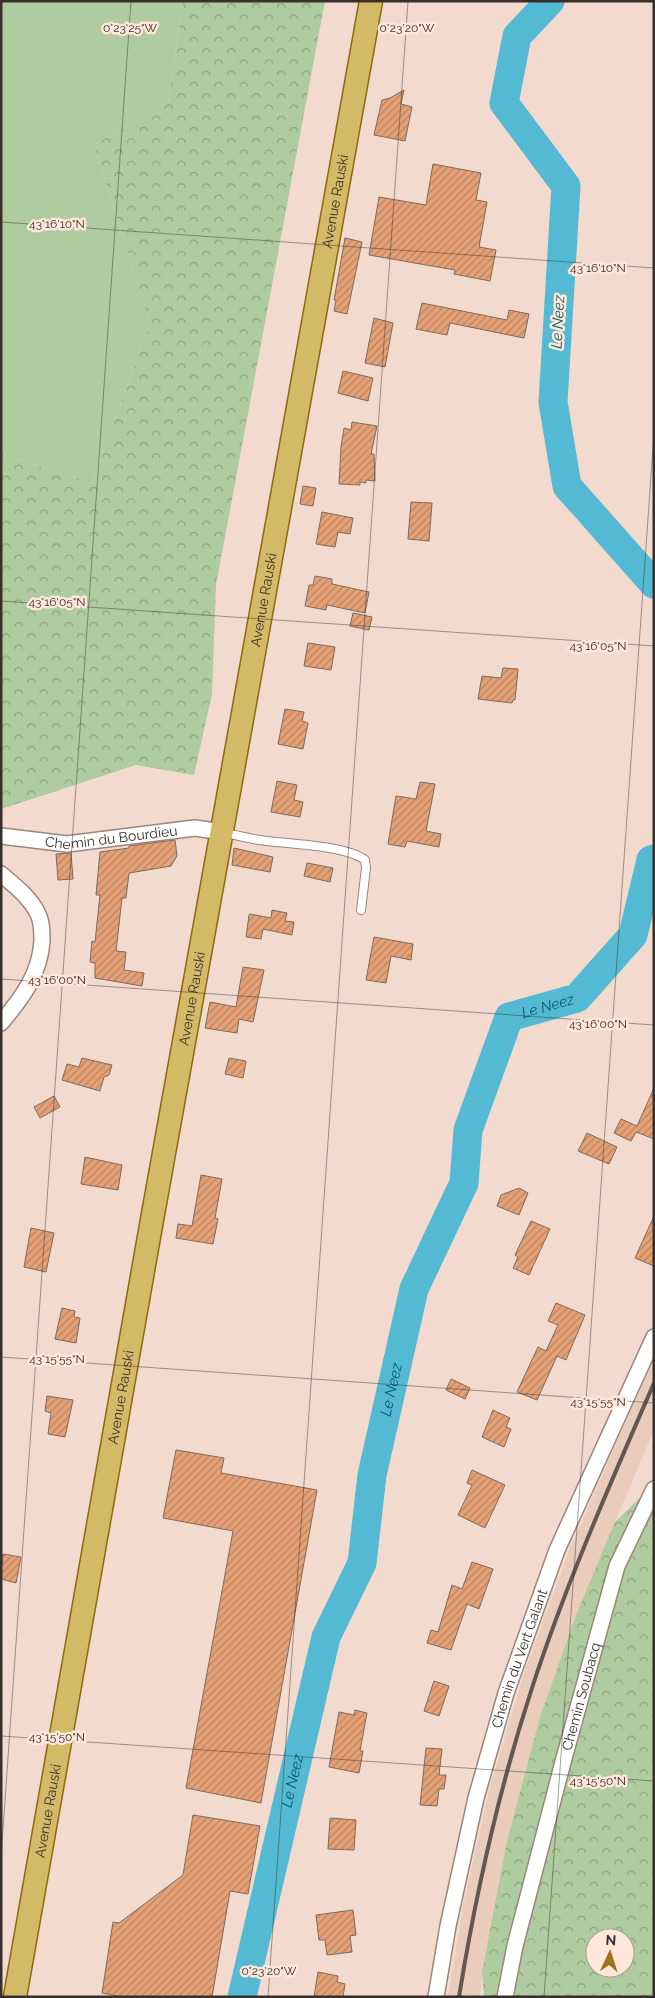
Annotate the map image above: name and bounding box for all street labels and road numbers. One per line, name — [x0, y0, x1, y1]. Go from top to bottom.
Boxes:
street label: Avenue Rauski — [319, 153, 351, 249]
street label: Avenue Rauski — [247, 552, 280, 648]
street label: Chemin du Bourdieu — [44, 822, 178, 852]
street label: Avenue Rauski — [175, 950, 208, 1047]
street label: Avenue Rauski — [105, 1349, 137, 1445]
street label: Chemin du Vert Galant — [488, 1587, 550, 1730]
street label: Chemin Soubacq — [559, 1641, 604, 1752]
street label: Avenue Rauski — [32, 1763, 64, 1859]

